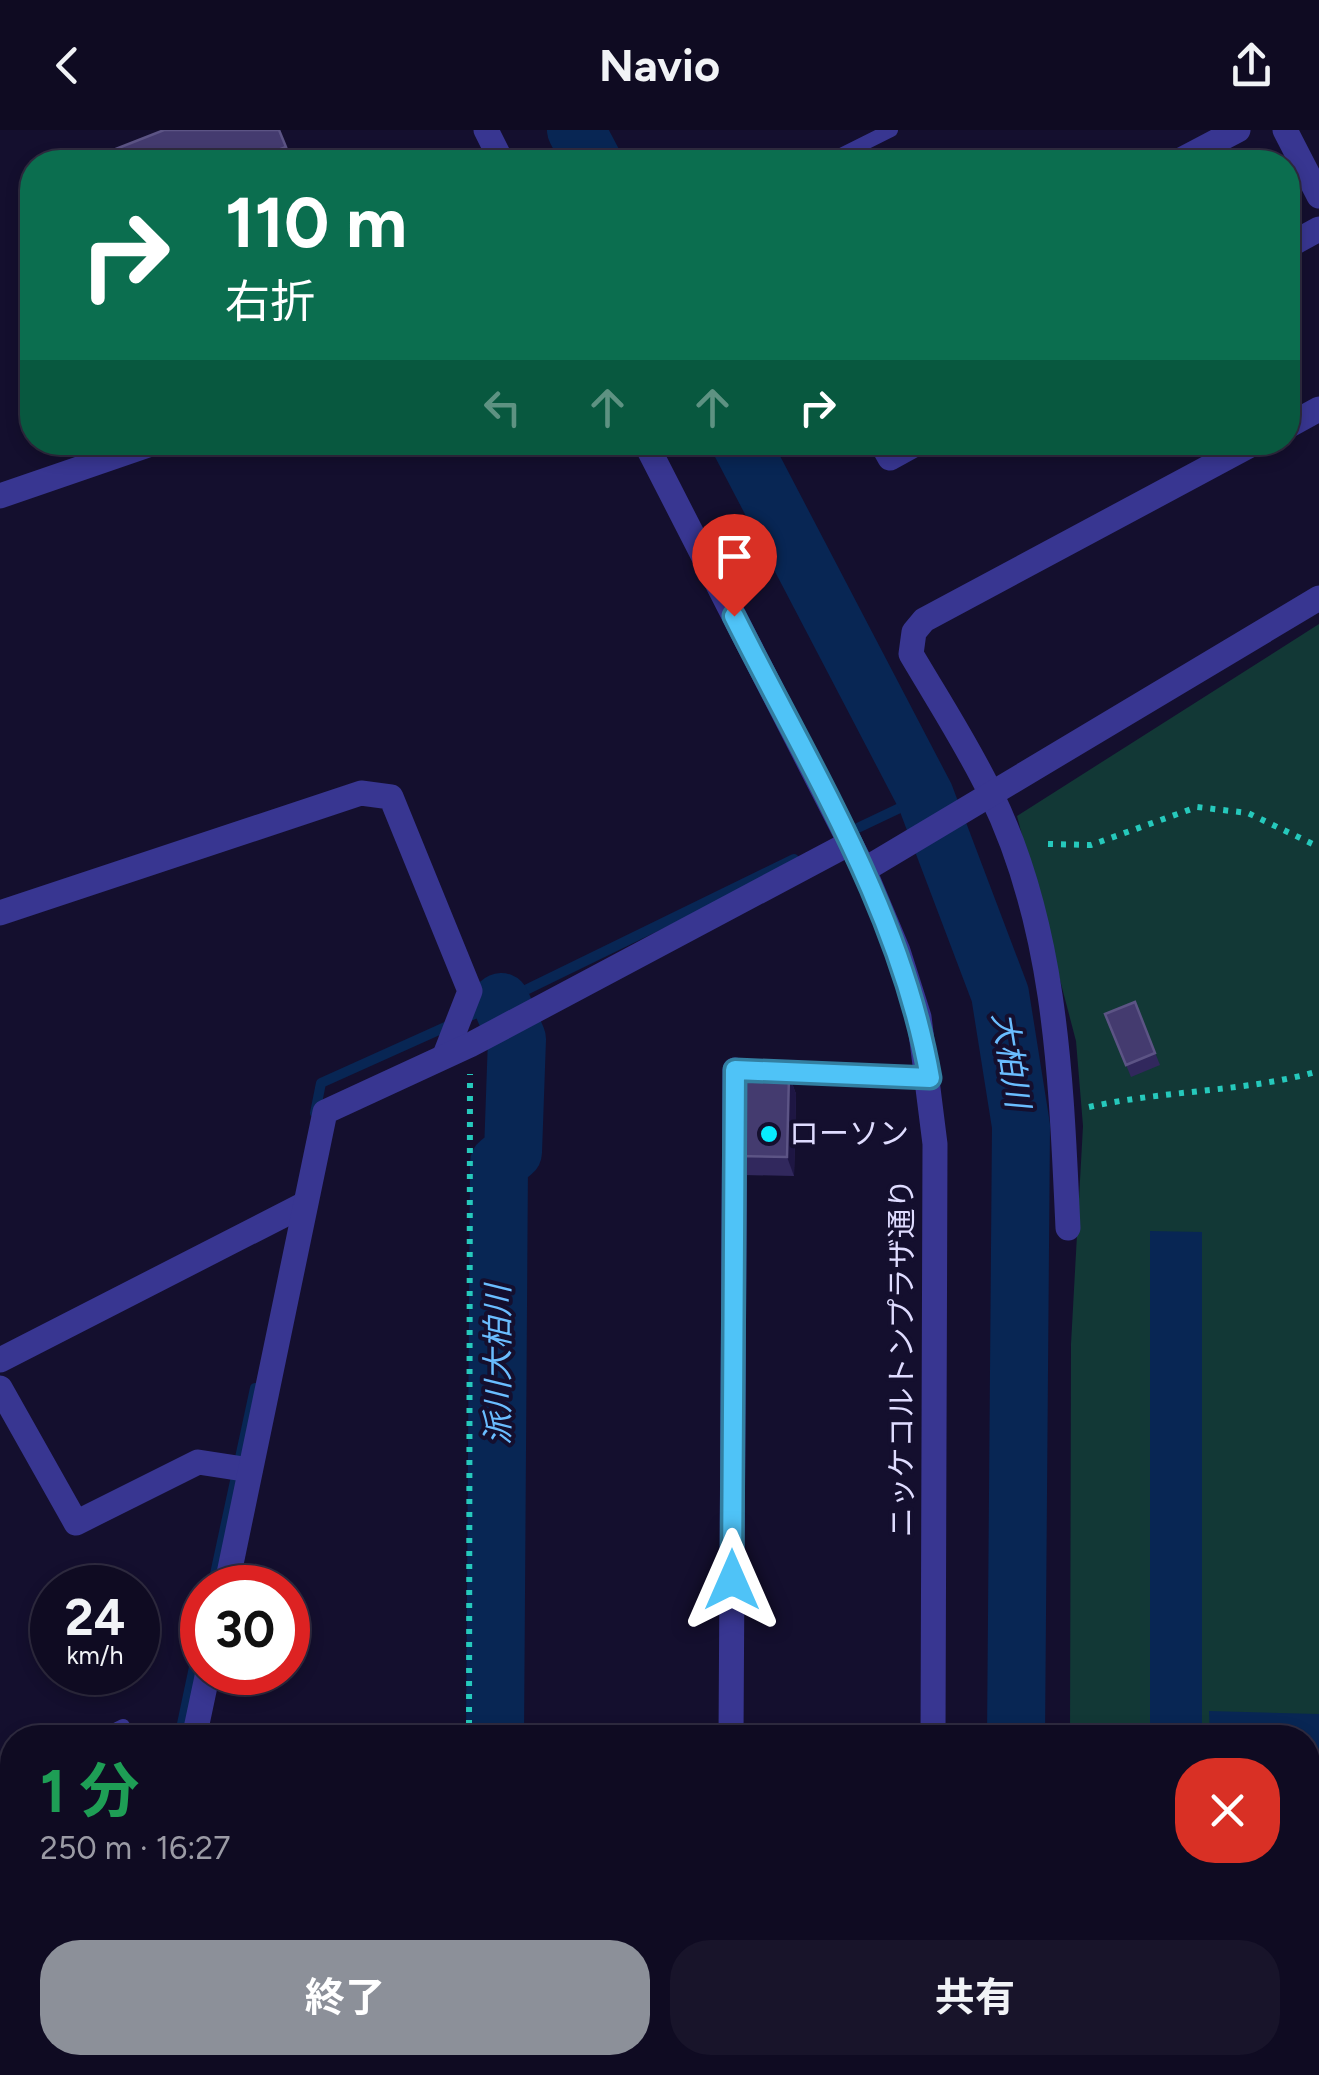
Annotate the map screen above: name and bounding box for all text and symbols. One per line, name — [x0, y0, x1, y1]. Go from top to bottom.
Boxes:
icon: back — [40, 38, 95, 93]
text: Navio — [599, 38, 720, 92]
icon: share — [1224, 38, 1279, 93]
text: 110 m — [225, 180, 407, 265]
icon: right — [60, 190, 190, 320]
text: 右折 — [225, 274, 315, 328]
icon: left — [475, 380, 530, 435]
icon: ahead — [580, 380, 635, 435]
icon: ahead — [685, 380, 740, 435]
icon: right — [790, 380, 845, 435]
pin — [692, 514, 777, 617]
icon: arrive — [707, 529, 762, 584]
water label: 大柏川 — [985, 1010, 1038, 1113]
place label: ローソン — [789, 1115, 909, 1152]
marker: ローソン — [758, 1123, 780, 1145]
street label: ニッケコルトンプラザ通り — [883, 1178, 920, 1538]
water label: 派川大柏川 — [479, 1282, 517, 1445]
position arrow — [680, 1528, 784, 1632]
speed limit sign: 30 — [180, 1565, 310, 1695]
text: 24 — [65, 1587, 125, 1648]
text: km/h — [66, 1640, 124, 1670]
text: 1 分 — [40, 1755, 140, 1827]
button: close — [1175, 1758, 1280, 1863]
text: 250 m · 16:27 — [40, 1829, 230, 1867]
button: 終了 — [40, 1940, 650, 2055]
button: 共有 — [670, 1940, 1280, 2055]

